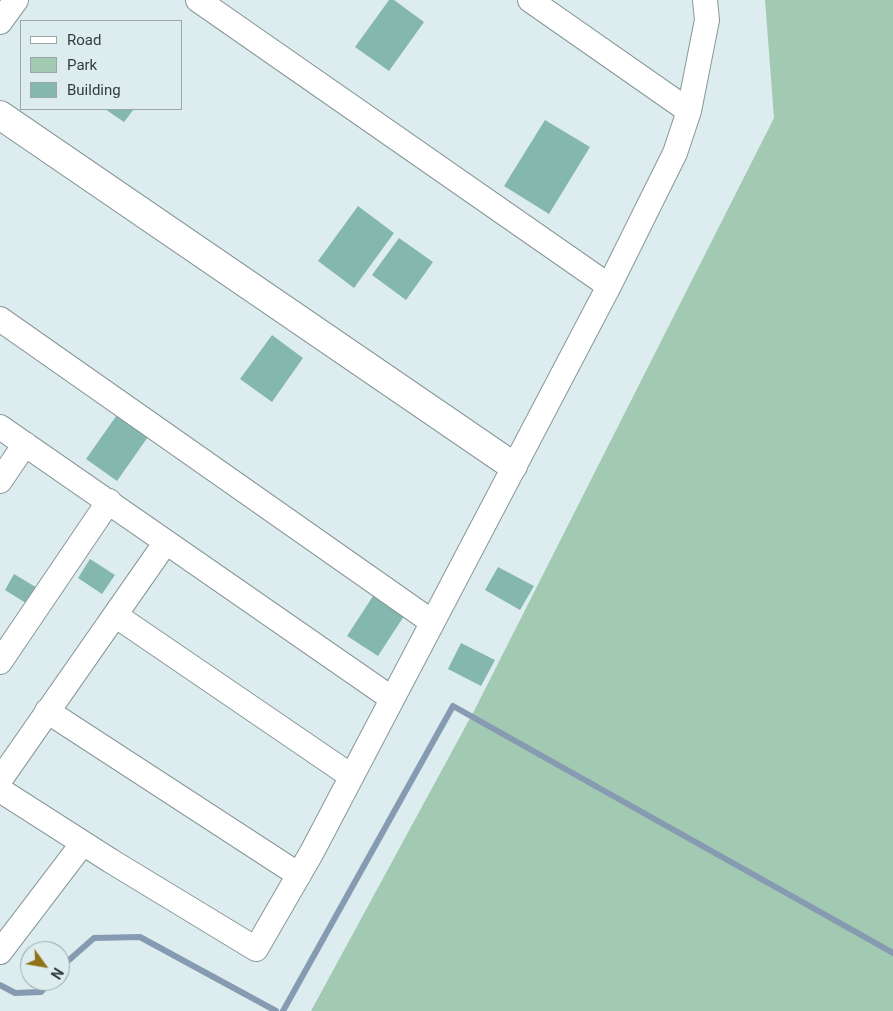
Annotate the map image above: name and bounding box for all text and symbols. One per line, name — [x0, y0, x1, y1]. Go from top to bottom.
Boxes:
legend — [20, 20, 182, 110]
text: Road — [67, 31, 101, 49]
text: Park — [67, 56, 97, 74]
text: Building — [67, 81, 121, 99]
north arrow — [20, 941, 70, 991]
text: N — [47, 965, 66, 982]

